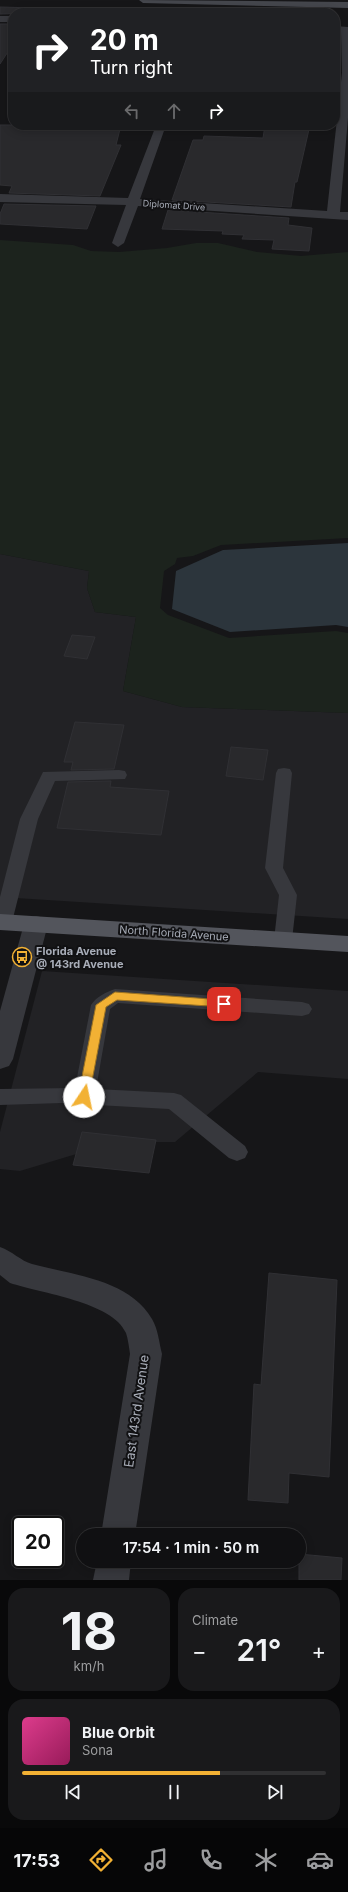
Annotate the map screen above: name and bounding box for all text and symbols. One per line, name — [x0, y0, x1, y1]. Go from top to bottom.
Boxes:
text: 20 m — [90, 23, 159, 57]
icon: right — [24, 24, 76, 76]
text: Turn right — [90, 57, 173, 78]
icon: left — [121, 100, 143, 122]
icon: ahead — [163, 100, 185, 122]
icon: right — [205, 100, 227, 122]
street label: Diplomat Drive — [142, 197, 206, 213]
street label: North Florida Avenue — [119, 922, 229, 944]
place label: Florida Avenue @ 143rd Avenue — [36, 944, 124, 971]
bus stop icon: Florida Avenue @ 143rd Avenue — [11, 946, 33, 968]
pin — [207, 987, 241, 1021]
icon: arrive — [213, 993, 235, 1015]
position arrow — [63, 1076, 105, 1118]
street label: East 143rd Avenue — [120, 1354, 152, 1468]
speed limit sign: 20 — [12, 1516, 64, 1568]
text: 17:54 · 1 min · 50 m — [123, 1538, 259, 1557]
text: 18 — [61, 1600, 117, 1663]
text: Climate — [192, 1612, 238, 1628]
text: 21° — [236, 1632, 282, 1668]
text: − — [192, 1638, 207, 1664]
text: + — [311, 1638, 326, 1664]
text: km/h — [74, 1658, 104, 1674]
text: Blue Orbit — [82, 1723, 155, 1742]
text: Sona — [82, 1742, 113, 1758]
icon: previous — [62, 1781, 84, 1803]
icon: pause — [163, 1781, 185, 1803]
icon: next — [264, 1781, 286, 1803]
icon: directions — [87, 1846, 115, 1874]
icon: music — [142, 1846, 170, 1874]
icon: phone — [197, 1846, 225, 1874]
icon: climate — [252, 1846, 280, 1874]
icon: car — [306, 1846, 334, 1874]
text: 17:53 — [13, 1850, 60, 1871]

